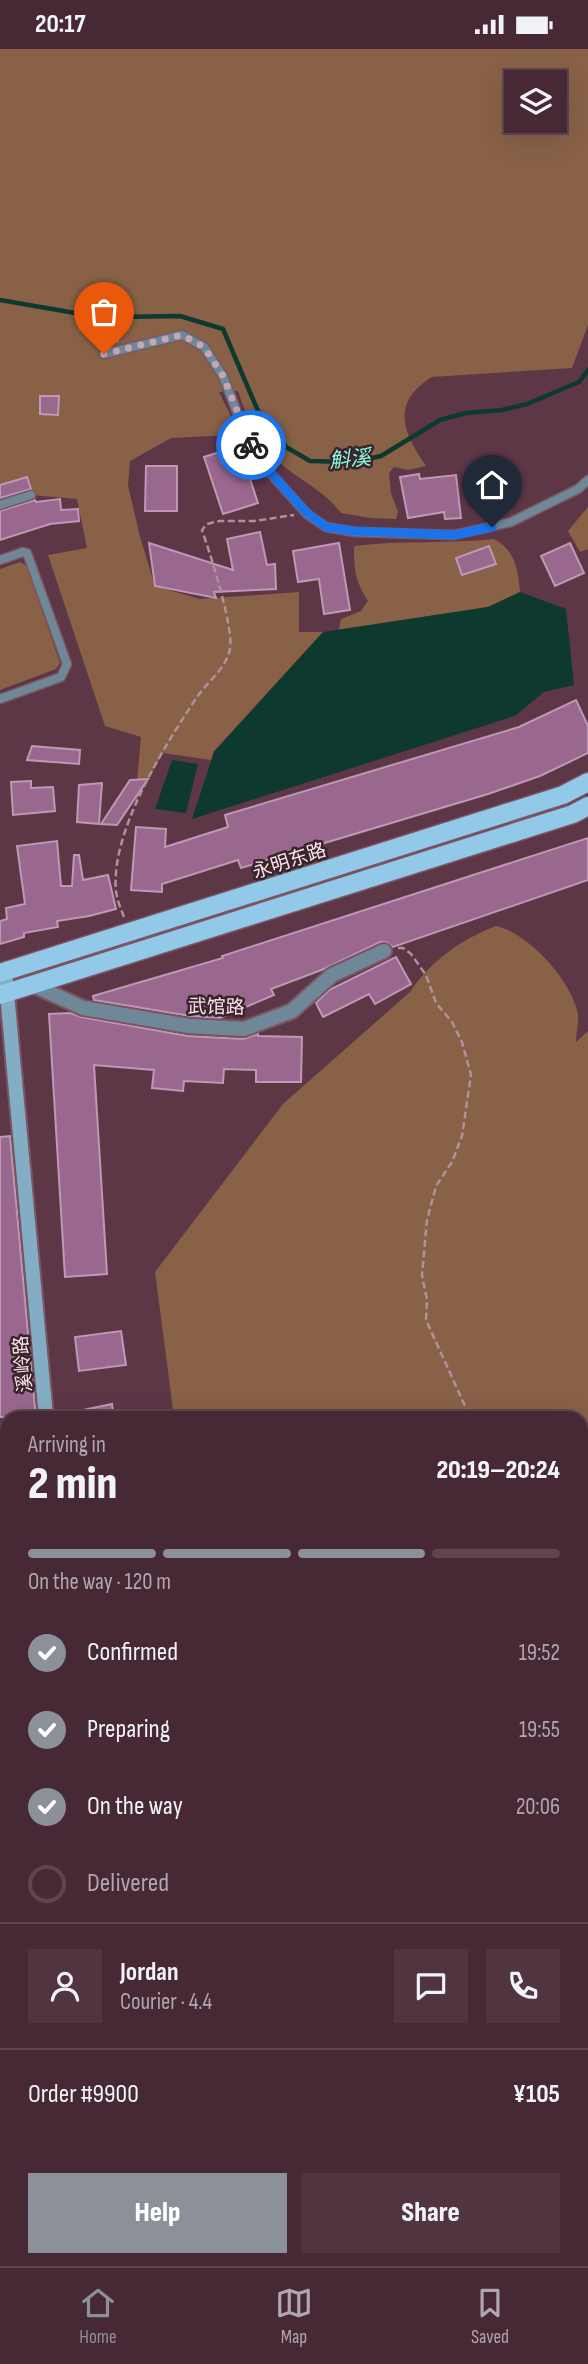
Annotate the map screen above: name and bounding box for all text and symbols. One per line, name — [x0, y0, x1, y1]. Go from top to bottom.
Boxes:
text: 20:17 — [35, 9, 86, 40]
map controls — [504, 70, 567, 133]
button: layers — [504, 70, 567, 133]
pin — [74, 282, 134, 354]
icon: bag — [85, 293, 123, 331]
courier — [216, 410, 286, 480]
icon: bike — [232, 426, 270, 464]
water label: 斛溪 — [328, 445, 374, 474]
pin — [462, 455, 522, 527]
icon: home — [473, 466, 511, 504]
street label: 永明东路 — [250, 839, 329, 884]
street label: 武馆路 — [187, 996, 245, 1019]
street label: 溪岭路 — [10, 1334, 37, 1393]
text: Arriving in — [28, 1431, 106, 1459]
text: 20:19–20:24 — [436, 1455, 560, 1486]
text: 2 min — [28, 1457, 117, 1512]
text: On the way · 120 m — [28, 1568, 171, 1596]
icon: check — [28, 1634, 66, 1672]
text: Confirmed — [87, 1637, 178, 1668]
text: 19:52 — [519, 1639, 560, 1667]
icon: check — [28, 1711, 66, 1749]
text: Preparing — [87, 1714, 170, 1745]
text: 19:55 — [519, 1716, 560, 1744]
icon: check — [28, 1788, 66, 1826]
text: On the way — [87, 1791, 183, 1822]
text: 20:06 — [516, 1793, 560, 1821]
text: Delivered — [87, 1868, 169, 1899]
button: person — [28, 1949, 102, 2023]
button: chat — [394, 1949, 468, 2023]
button: phone — [486, 1949, 560, 2023]
text: Jordan — [120, 1957, 178, 1988]
text: Courier · 4.4 — [120, 1988, 212, 2016]
text: Order #9900 — [28, 2079, 139, 2110]
text: ¥105 — [513, 2079, 560, 2110]
button: Help — [28, 2173, 287, 2253]
button: Share — [301, 2173, 560, 2253]
tab: Home — [79, 2284, 117, 2349]
tab: Map — [275, 2284, 313, 2349]
tab: Saved — [471, 2284, 509, 2349]

